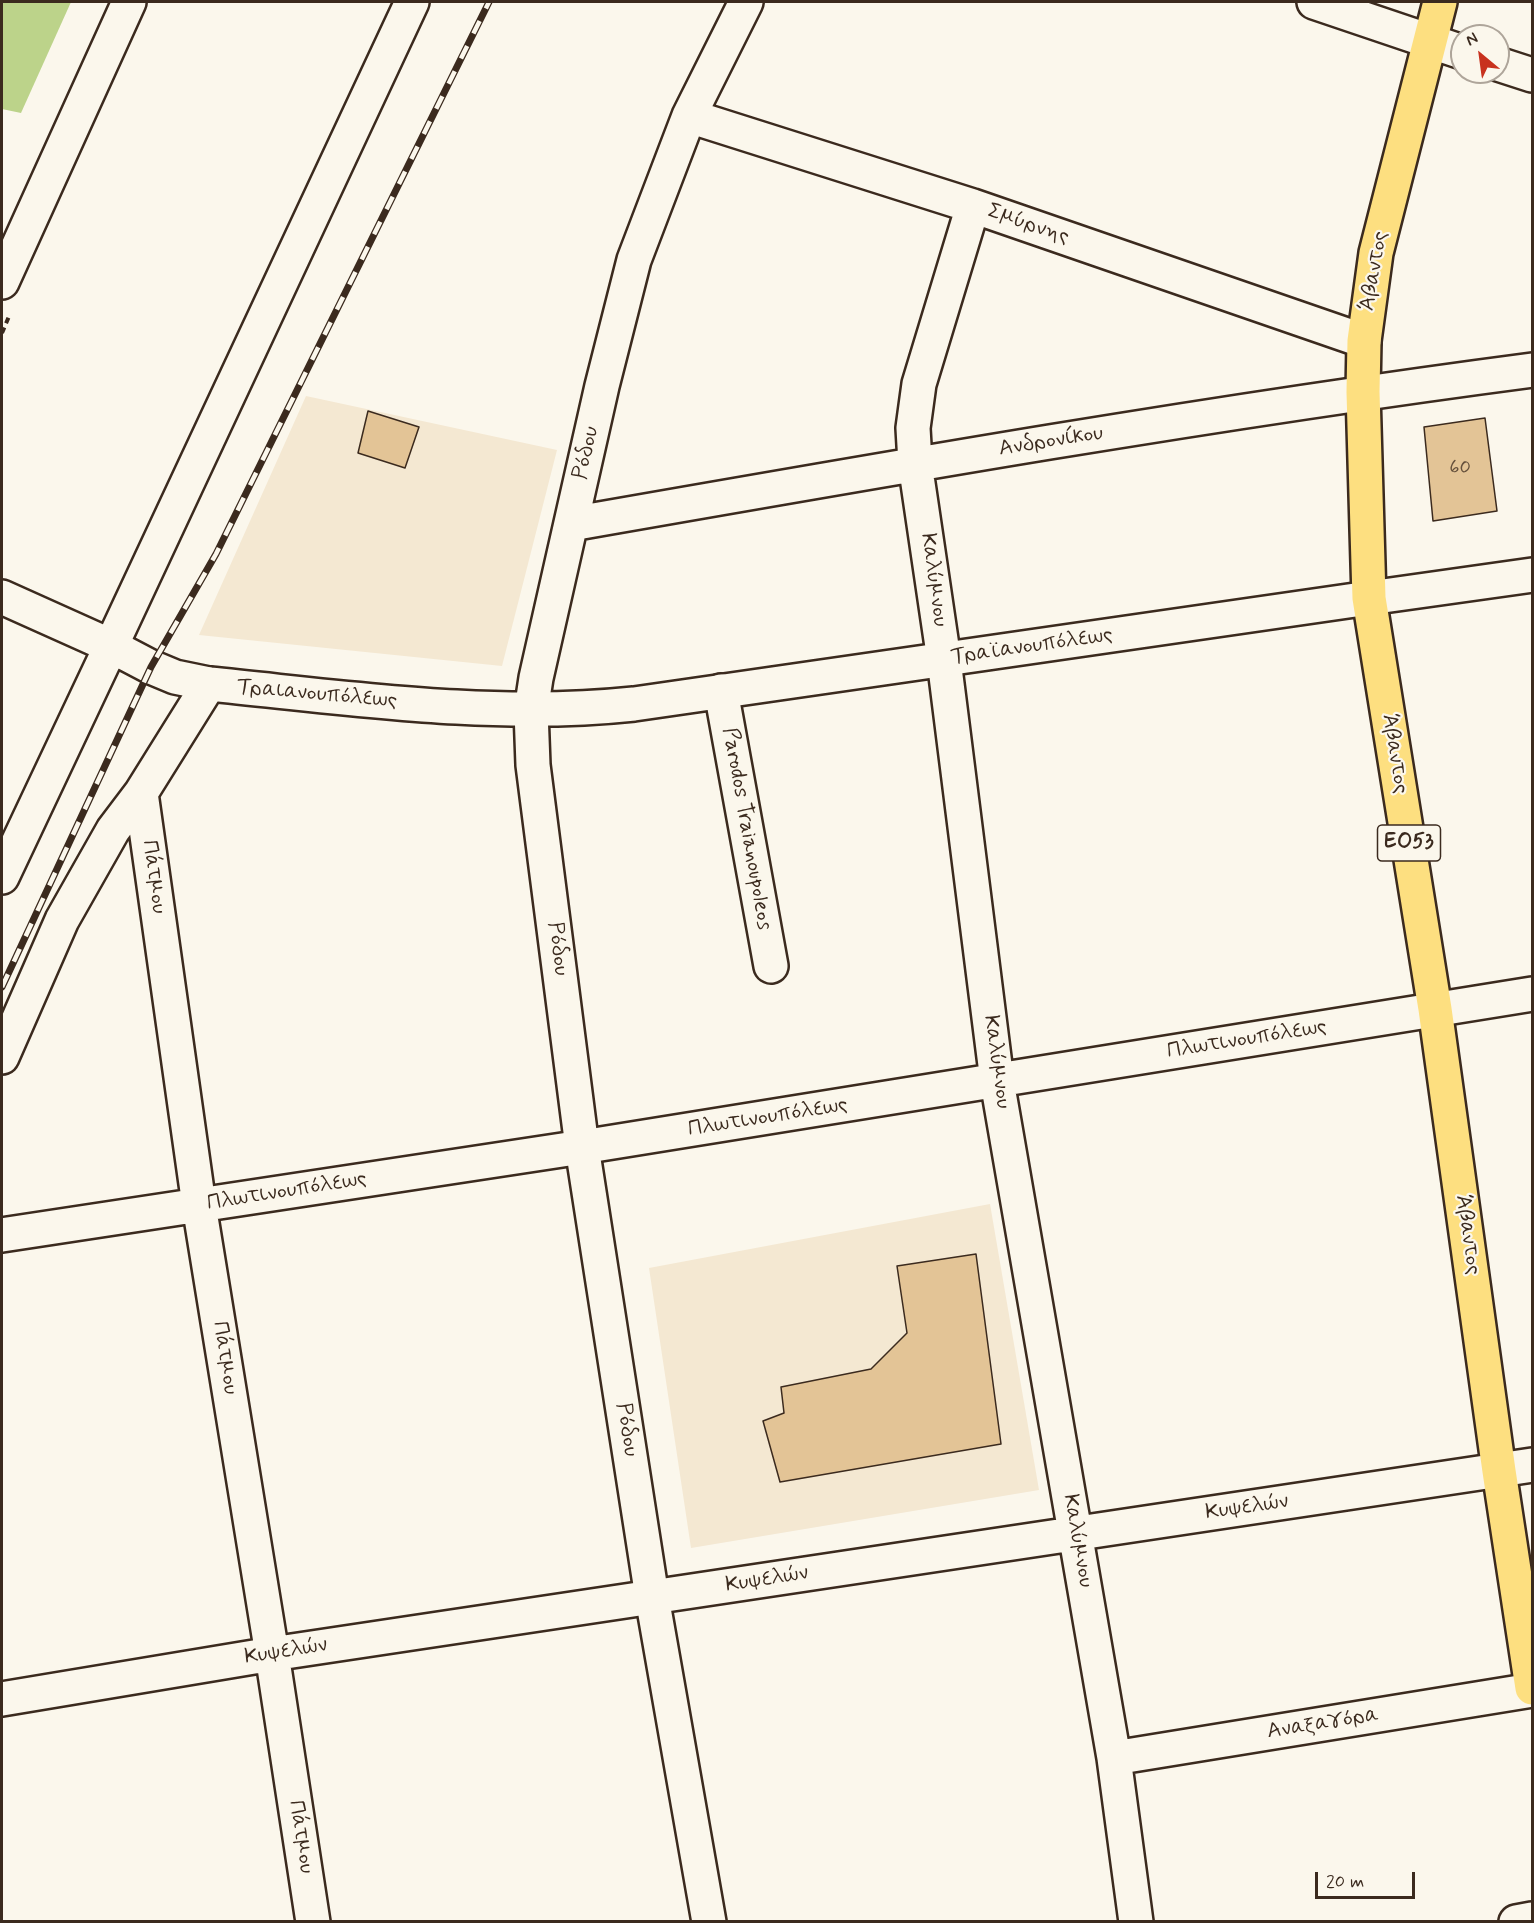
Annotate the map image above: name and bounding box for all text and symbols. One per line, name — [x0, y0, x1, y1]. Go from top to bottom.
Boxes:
north arrow — [1450, 24, 1510, 84]
text: N — [1462, 28, 1482, 51]
street label: Σμύρνης — [984, 199, 1072, 251]
street label: Άβαντος — [1355, 229, 1395, 313]
street label: Ανδρονίκου — [997, 421, 1105, 463]
street label: Ρόδου — [568, 424, 606, 482]
house number: 60 — [1449, 457, 1471, 481]
street label: Καλύμνου — [913, 531, 953, 629]
street label: Τραϊανουπόλεως — [950, 623, 1114, 671]
street label: Τραιανουπόλεως — [236, 675, 398, 715]
street label: Άβαντος — [1375, 712, 1413, 796]
street label: Parodos Traianoupoleos — [715, 726, 777, 932]
road number: ΕΟ53 — [1378, 825, 1440, 861]
street label: Πάτμου — [135, 838, 171, 916]
street label: Ρόδου — [541, 921, 573, 977]
street label: Καλύμνου — [976, 1013, 1016, 1111]
street label: Πλωτινουπόλεως — [1165, 1014, 1329, 1066]
street label: Πλωτινουπόλεως — [686, 1092, 850, 1144]
street label: Πλωτινουπόλεως — [205, 1166, 369, 1218]
street label: Άβαντος — [1448, 1193, 1486, 1277]
street label: Πάτμου — [205, 1319, 243, 1397]
street label: Ρόδου — [609, 1401, 643, 1459]
street label: Κυψελών — [1204, 1489, 1290, 1527]
street label: Καλύμνου — [1056, 1492, 1098, 1590]
street label: Κυψελών — [724, 1560, 810, 1600]
street label: Κυψελών — [243, 1632, 329, 1672]
street label: Αναξαγόρα — [1265, 1702, 1381, 1746]
street label: Πάτμου — [281, 1798, 319, 1876]
scale bar — [1318, 1860, 1418, 1898]
text: 20 m — [1326, 1870, 1364, 1894]

